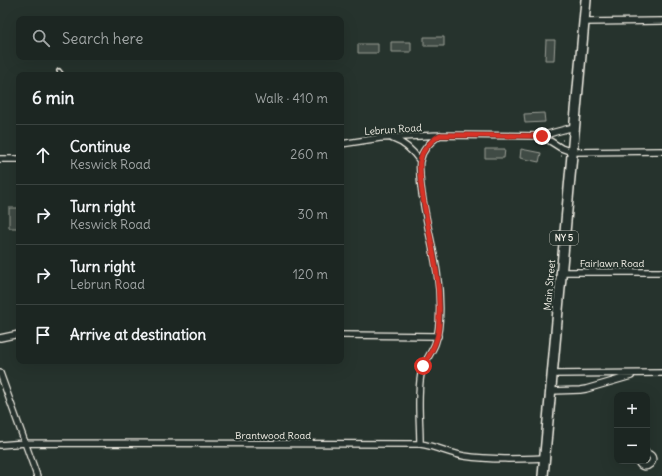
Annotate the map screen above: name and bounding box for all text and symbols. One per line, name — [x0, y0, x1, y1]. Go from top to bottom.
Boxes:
search box — [16, 16, 344, 60]
icon: search — [30, 27, 52, 49]
text: Search here — [62, 29, 143, 48]
text: 6 min — [32, 87, 74, 109]
text: Walk · 410 m — [255, 90, 328, 107]
street label: Lebrun Road — [364, 121, 422, 138]
route end — [533, 127, 551, 145]
text: Continue — [70, 137, 131, 156]
icon: ahead — [32, 144, 54, 166]
text: 260 m — [290, 146, 328, 163]
text: Keswick Road — [70, 156, 151, 173]
text: Turn right — [70, 197, 135, 216]
icon: right — [32, 204, 54, 226]
text: 30 m — [298, 206, 328, 223]
text: Keswick Road — [70, 216, 151, 233]
road number: NY 5 — [550, 231, 578, 245]
text: Turn right — [70, 257, 135, 276]
street label: Fairlawn Road — [580, 257, 644, 270]
street label: Main Street — [541, 259, 558, 311]
icon: right — [32, 264, 54, 286]
text: 120 m — [293, 266, 328, 283]
text: Lebrun Road — [70, 276, 145, 293]
icon: arrive — [32, 324, 54, 346]
text: Arrive at destination — [70, 325, 206, 344]
route start — [414, 357, 432, 375]
map controls — [614, 392, 650, 464]
button: + — [614, 392, 650, 428]
button: − — [614, 428, 650, 464]
street label: Brantwood Road — [235, 429, 311, 442]

